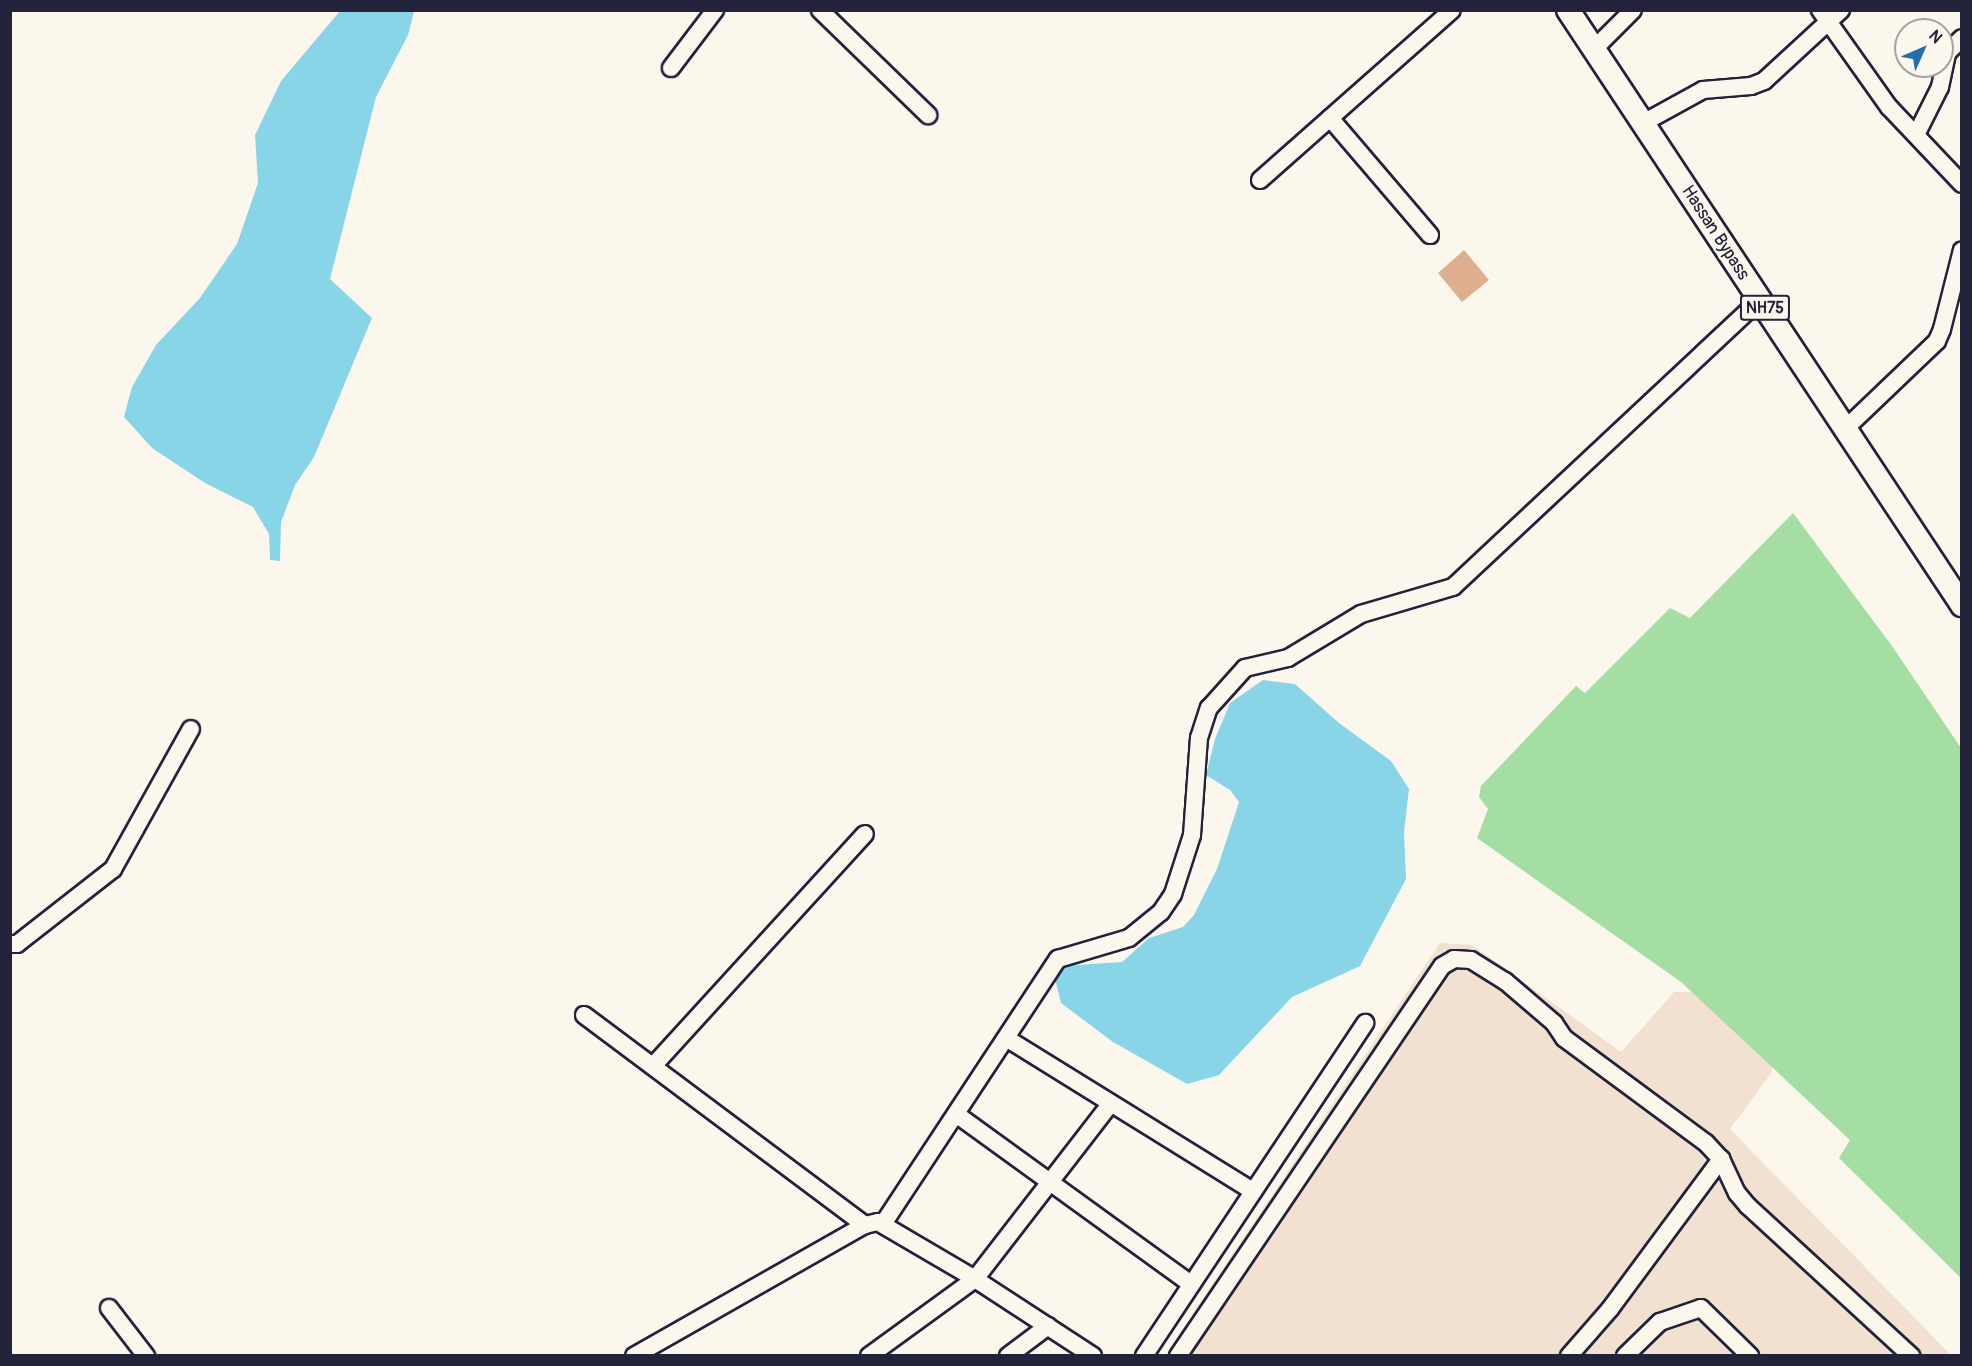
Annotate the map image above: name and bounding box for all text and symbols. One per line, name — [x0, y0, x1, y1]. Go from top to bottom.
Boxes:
north arrow — [1894, 18, 1954, 78]
text: N — [1924, 26, 1946, 48]
street label: Hassan Bypass — [1676, 182, 1754, 284]
road number: NH75 — [1740, 295, 1790, 321]

